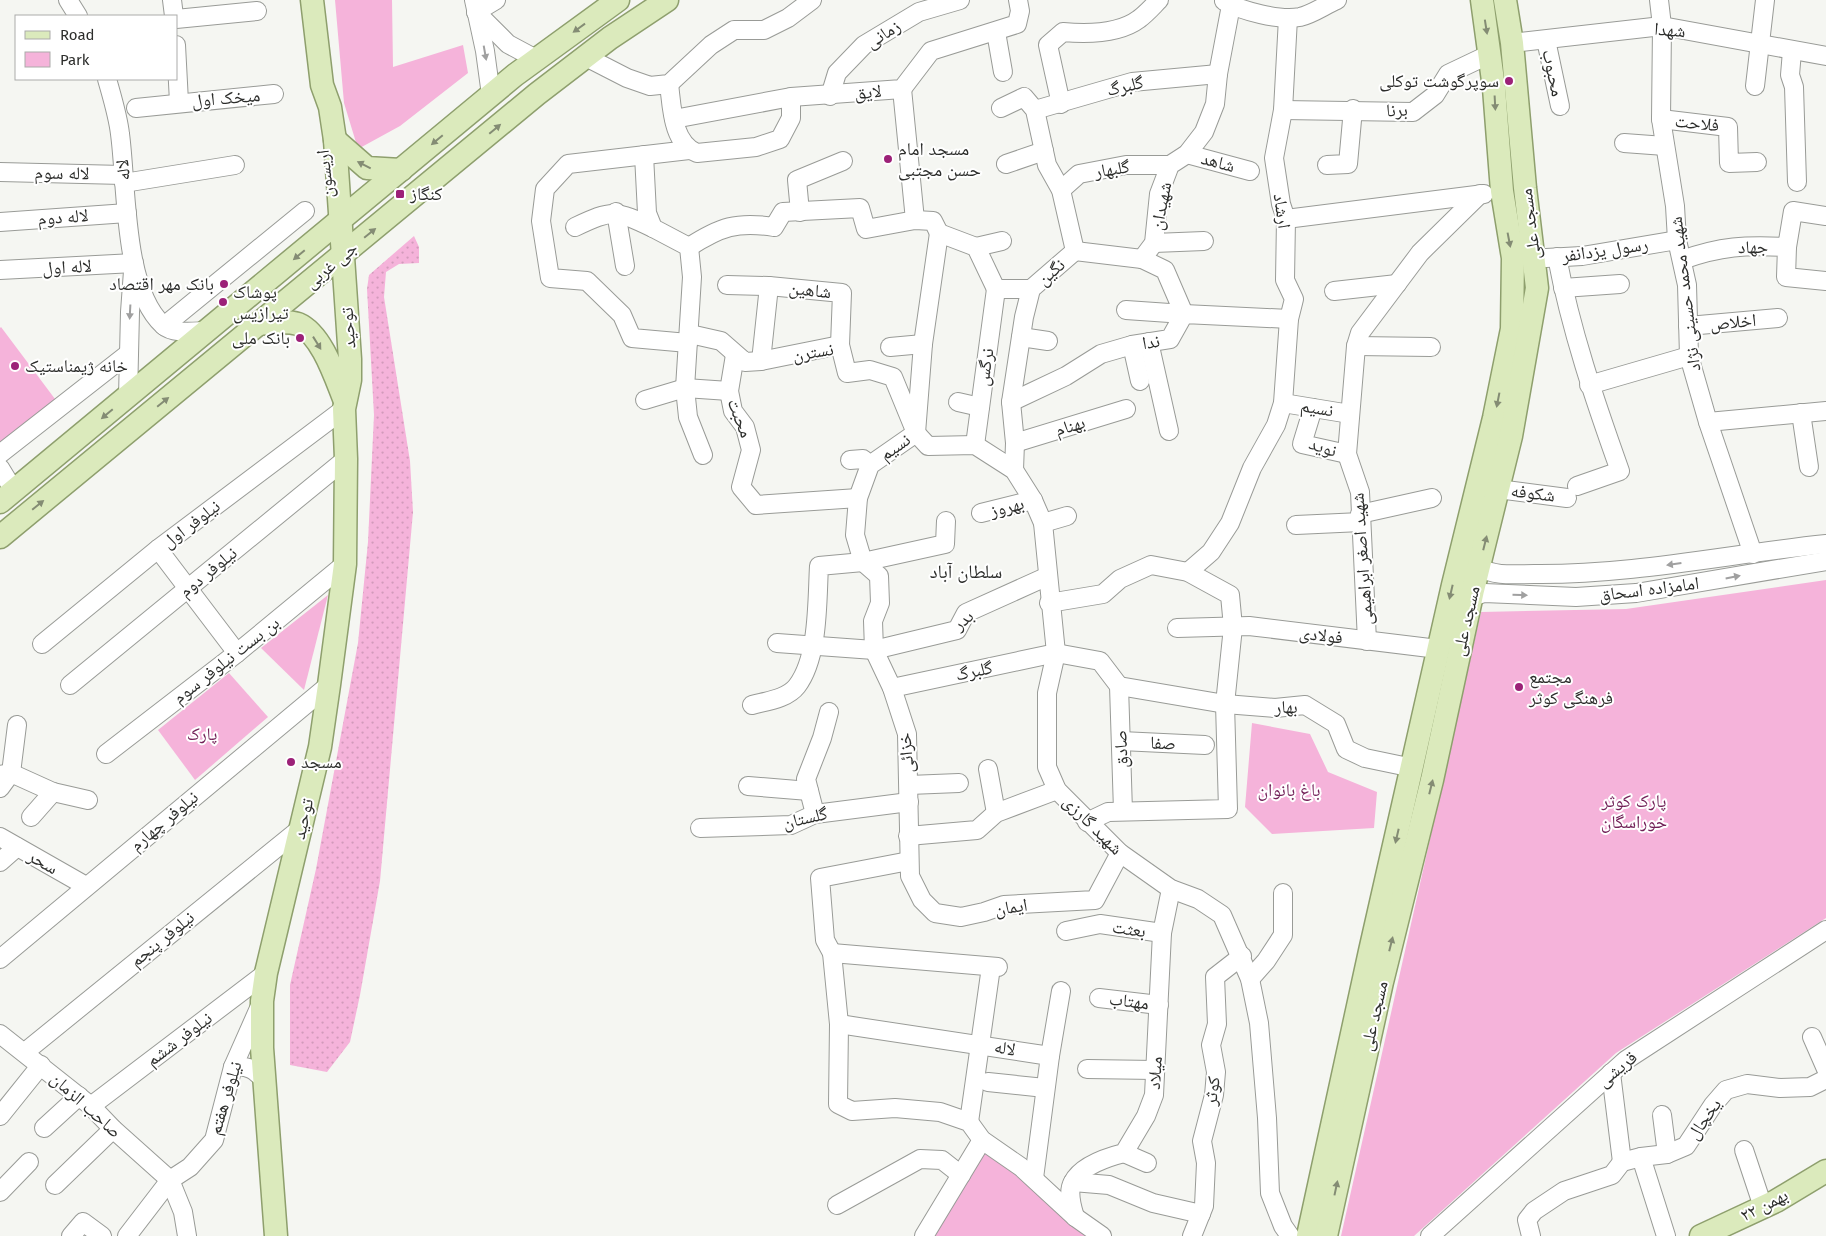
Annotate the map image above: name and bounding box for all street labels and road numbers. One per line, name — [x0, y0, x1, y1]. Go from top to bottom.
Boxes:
street label: زمانی — [861, 15, 905, 53]
street label: شهدا — [1653, 18, 1687, 42]
street label: محبوب — [1537, 47, 1569, 99]
street label: گلبرگ — [1104, 71, 1146, 101]
street label: لایق — [854, 80, 882, 104]
street label: میخک اول — [191, 84, 261, 112]
street label: برنا — [1386, 99, 1408, 121]
street label: فلاحت — [1674, 110, 1720, 136]
street label: شاهد — [1199, 147, 1237, 177]
street label: اریسون — [312, 149, 338, 199]
street label: گلبهار — [1092, 155, 1132, 183]
street label: لاله — [111, 158, 135, 182]
street label: لاله سوم — [34, 162, 90, 185]
street label: شهیدان — [1146, 180, 1176, 232]
street label: مسجد علی — [1515, 187, 1545, 261]
street label: ارشاد — [1269, 192, 1295, 230]
street label: لاله دوم — [37, 204, 89, 231]
street label: شهید محمد حسینی نژاد — [1665, 215, 1705, 373]
street label: رسول یزدانفر — [1559, 233, 1650, 267]
street label: جهاد — [1738, 236, 1768, 258]
street label: جی غربی — [300, 237, 362, 293]
street label: نگین — [1032, 254, 1070, 290]
street label: لاله اول — [42, 255, 92, 279]
street label: شاهین — [788, 277, 832, 303]
street label: توحید — [336, 307, 360, 349]
street label: اخلاص — [1709, 309, 1757, 335]
street label: ندا — [1140, 330, 1162, 354]
street label: نسترن — [791, 338, 835, 366]
street label: نرگس — [971, 347, 999, 387]
street label: محبت — [723, 395, 757, 441]
street label: نسیم — [1299, 395, 1335, 422]
street label: بهنام — [1052, 411, 1088, 442]
street label: نسیم — [875, 429, 915, 466]
street label: نوید — [1306, 432, 1340, 462]
street label: شکوفه — [1510, 479, 1556, 507]
street label: بهروز — [987, 492, 1026, 522]
street label: شهید اصغر ابراهیمی — [1346, 492, 1378, 626]
street label: نیلوفر اول — [158, 495, 225, 553]
street label: نیلوفر دوم — [174, 542, 242, 603]
street label: امامزاده اسحاق — [1598, 572, 1700, 606]
street label: مسجد علی — [1447, 584, 1485, 658]
street label: بدر — [947, 605, 978, 636]
street label: بن بست نیلوفر سوم — [168, 611, 284, 709]
street label: فولادی — [1298, 621, 1344, 649]
street label: گلبرگ — [953, 656, 995, 686]
street label: بهار — [1273, 696, 1298, 718]
street label: صادق — [1109, 730, 1133, 768]
street label: خزائی — [893, 732, 919, 774]
street label: صفا — [1150, 732, 1176, 754]
street label: نیلوفر چهارم — [125, 786, 203, 857]
street label: شهید گارزی — [1059, 791, 1127, 859]
street label: توحید — [288, 797, 318, 841]
street label: گلستان — [780, 802, 830, 834]
street label: سحر — [23, 844, 62, 879]
street label: ایمان — [993, 894, 1029, 920]
street label: نیلوفر پنجم — [125, 906, 199, 972]
street label: بعثت — [1111, 916, 1147, 942]
street label: مسجد علی — [1355, 979, 1393, 1053]
street label: مهتاب — [1108, 988, 1150, 1014]
street label: نیلوفر ششم — [142, 1007, 217, 1072]
street label: لاله — [993, 1035, 1017, 1061]
street label: قریشی — [1592, 1046, 1642, 1092]
street label: میلاد — [1143, 1056, 1167, 1090]
street label: نیلوفر هفتم — [203, 1058, 248, 1138]
street label: صاحب الزمان — [46, 1067, 126, 1143]
street label: کوثر — [1199, 1074, 1225, 1108]
street label: یخچال — [1682, 1094, 1726, 1144]
street label: ۲۲ بهمن — [1736, 1184, 1792, 1226]

